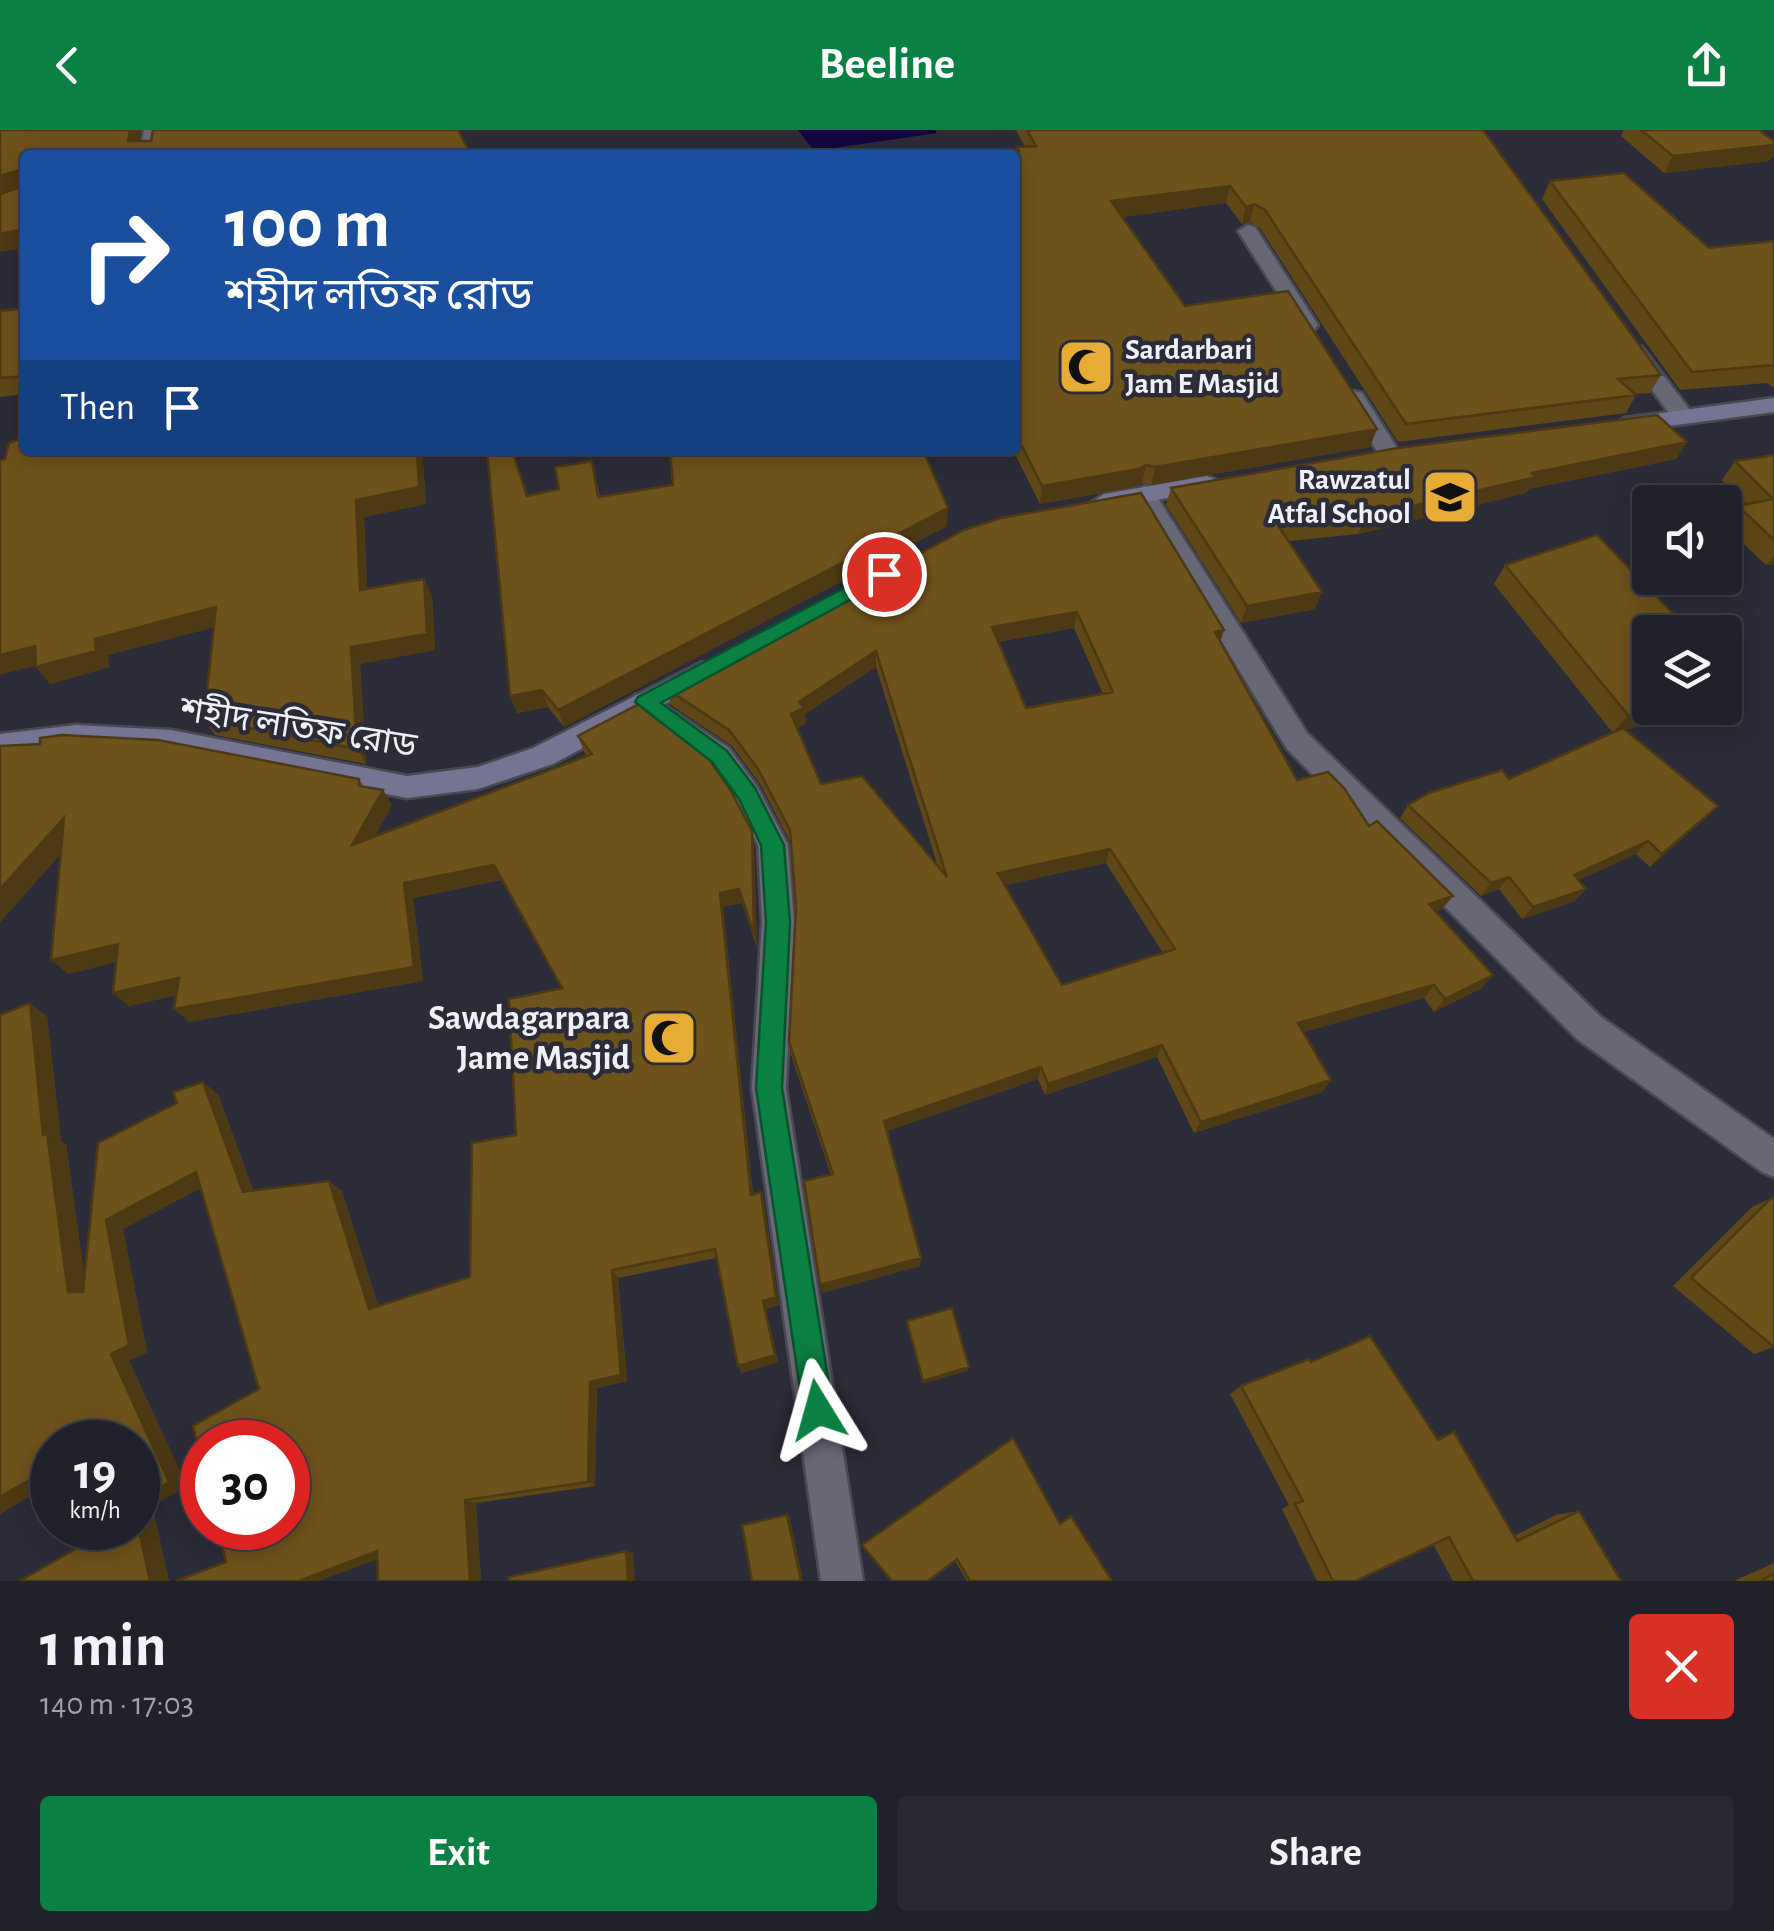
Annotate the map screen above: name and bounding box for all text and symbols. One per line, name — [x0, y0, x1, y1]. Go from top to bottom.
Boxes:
icon: back — [40, 38, 95, 93]
icon: share — [1679, 38, 1734, 93]
text: Beeline — [819, 42, 955, 87]
icon: right — [60, 190, 190, 320]
text: 100 m — [225, 190, 390, 260]
text: শহীদ লতিফ রোড — [225, 273, 533, 318]
place label: Sardarbari Jam E Masjid — [1125, 335, 1279, 399]
mosque icon: Sardarbari Jam E Masjid — [1056, 337, 1116, 397]
icon: arrive — [155, 380, 210, 435]
text: Then — [60, 389, 135, 427]
place label: Rawzatul Atfal School — [1268, 465, 1411, 529]
school or university icon: Rawzatul Atfal School — [1420, 467, 1480, 527]
map controls — [1632, 485, 1742, 725]
button: sound — [1632, 485, 1742, 595]
pin — [842, 532, 927, 617]
icon: arrive — [857, 547, 912, 602]
button: layers — [1632, 615, 1742, 725]
street label: শহীদ লতিফ রোড — [176, 688, 421, 764]
place label: Sawdagarpara Jame Masjid — [428, 1001, 630, 1076]
mosque icon: Sawdagarpara Jame Masjid — [639, 1008, 699, 1068]
position arrow — [766, 1358, 870, 1462]
speed limit sign: 30 — [180, 1420, 310, 1550]
text: 19 — [74, 1448, 116, 1498]
text: km/h — [69, 1498, 121, 1523]
button: close — [1629, 1614, 1734, 1719]
text: 1 min — [40, 1617, 166, 1677]
text: 140 m · 17:03 — [40, 1688, 194, 1720]
button: Exit — [40, 1796, 877, 1911]
button: Share — [897, 1796, 1734, 1911]

